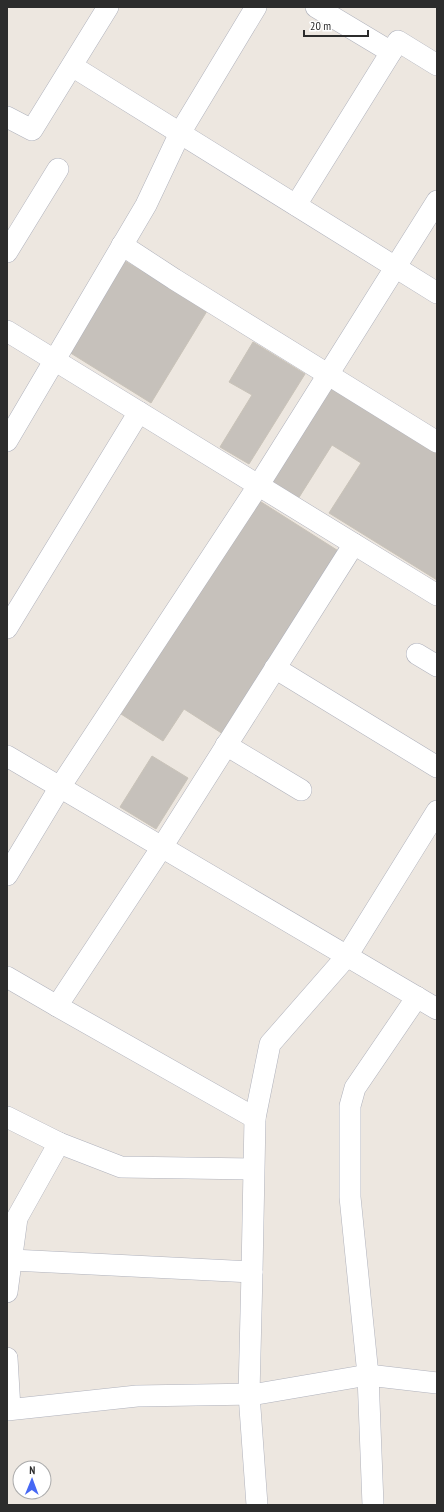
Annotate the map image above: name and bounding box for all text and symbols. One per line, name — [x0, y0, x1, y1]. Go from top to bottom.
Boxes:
scale bar — [304, 12, 368, 38]
text: 20 m — [310, 18, 331, 33]
north arrow — [12, 1460, 52, 1500]
text: N — [29, 1463, 35, 1477]

